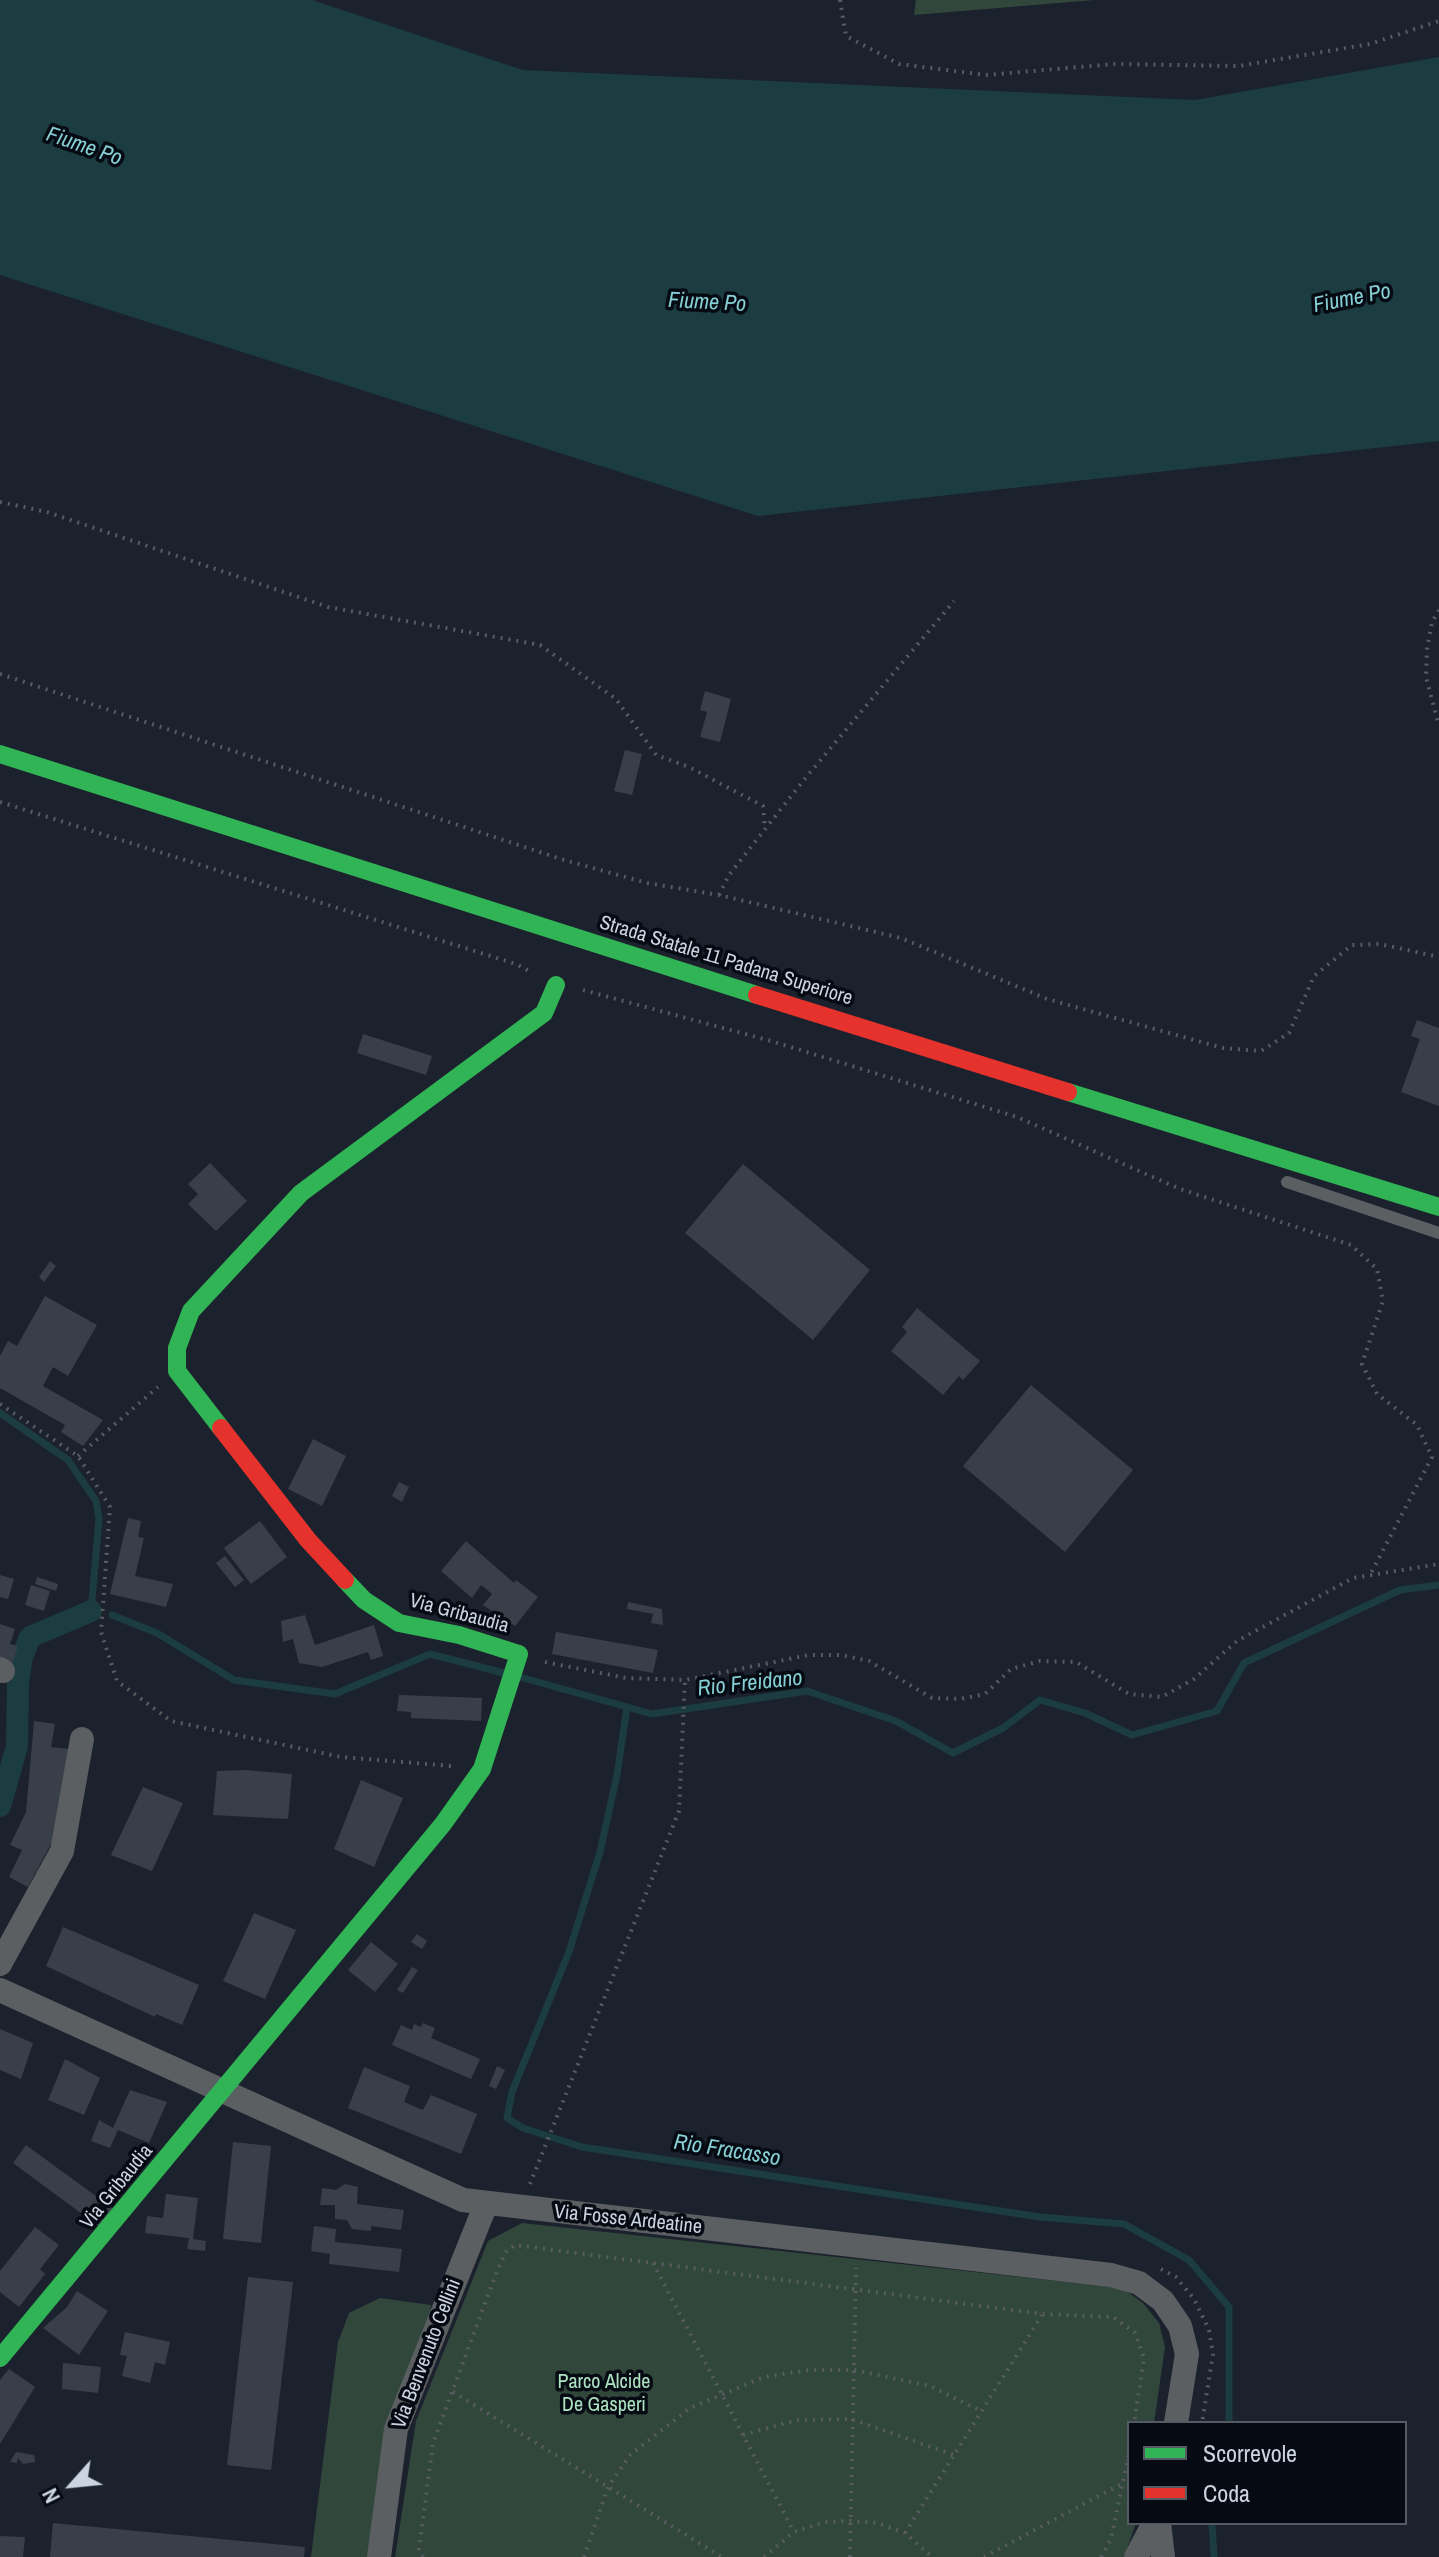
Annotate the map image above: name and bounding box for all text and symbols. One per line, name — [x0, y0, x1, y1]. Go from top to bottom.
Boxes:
water label: Fiume Po — [43, 122, 125, 172]
water label: Fiume Po — [1311, 279, 1393, 319]
water label: Fiume Po — [667, 288, 747, 318]
street label: Strada Statale 11 Padana Superiore — [597, 911, 855, 1011]
street label: Via Gribaudia — [407, 1589, 511, 1639]
water label: Rio Freidano — [696, 1665, 804, 1703]
water label: Rio Fracasso — [672, 2130, 782, 2172]
street label: Via Gribaudia — [76, 2140, 158, 2234]
street label: Via Fosse Ardeatine — [553, 2200, 703, 2240]
street label: Via Benvenuto Cellini — [387, 2276, 467, 2432]
park label: Parco Alcide De Gasperi — [558, 2371, 650, 2418]
legend — [1127, 2421, 1407, 2525]
text: Scorrevole — [1203, 2437, 1297, 2469]
north arrow — [32, 2445, 112, 2525]
text: Coda — [1203, 2477, 1250, 2509]
text: N — [34, 2483, 67, 2509]

